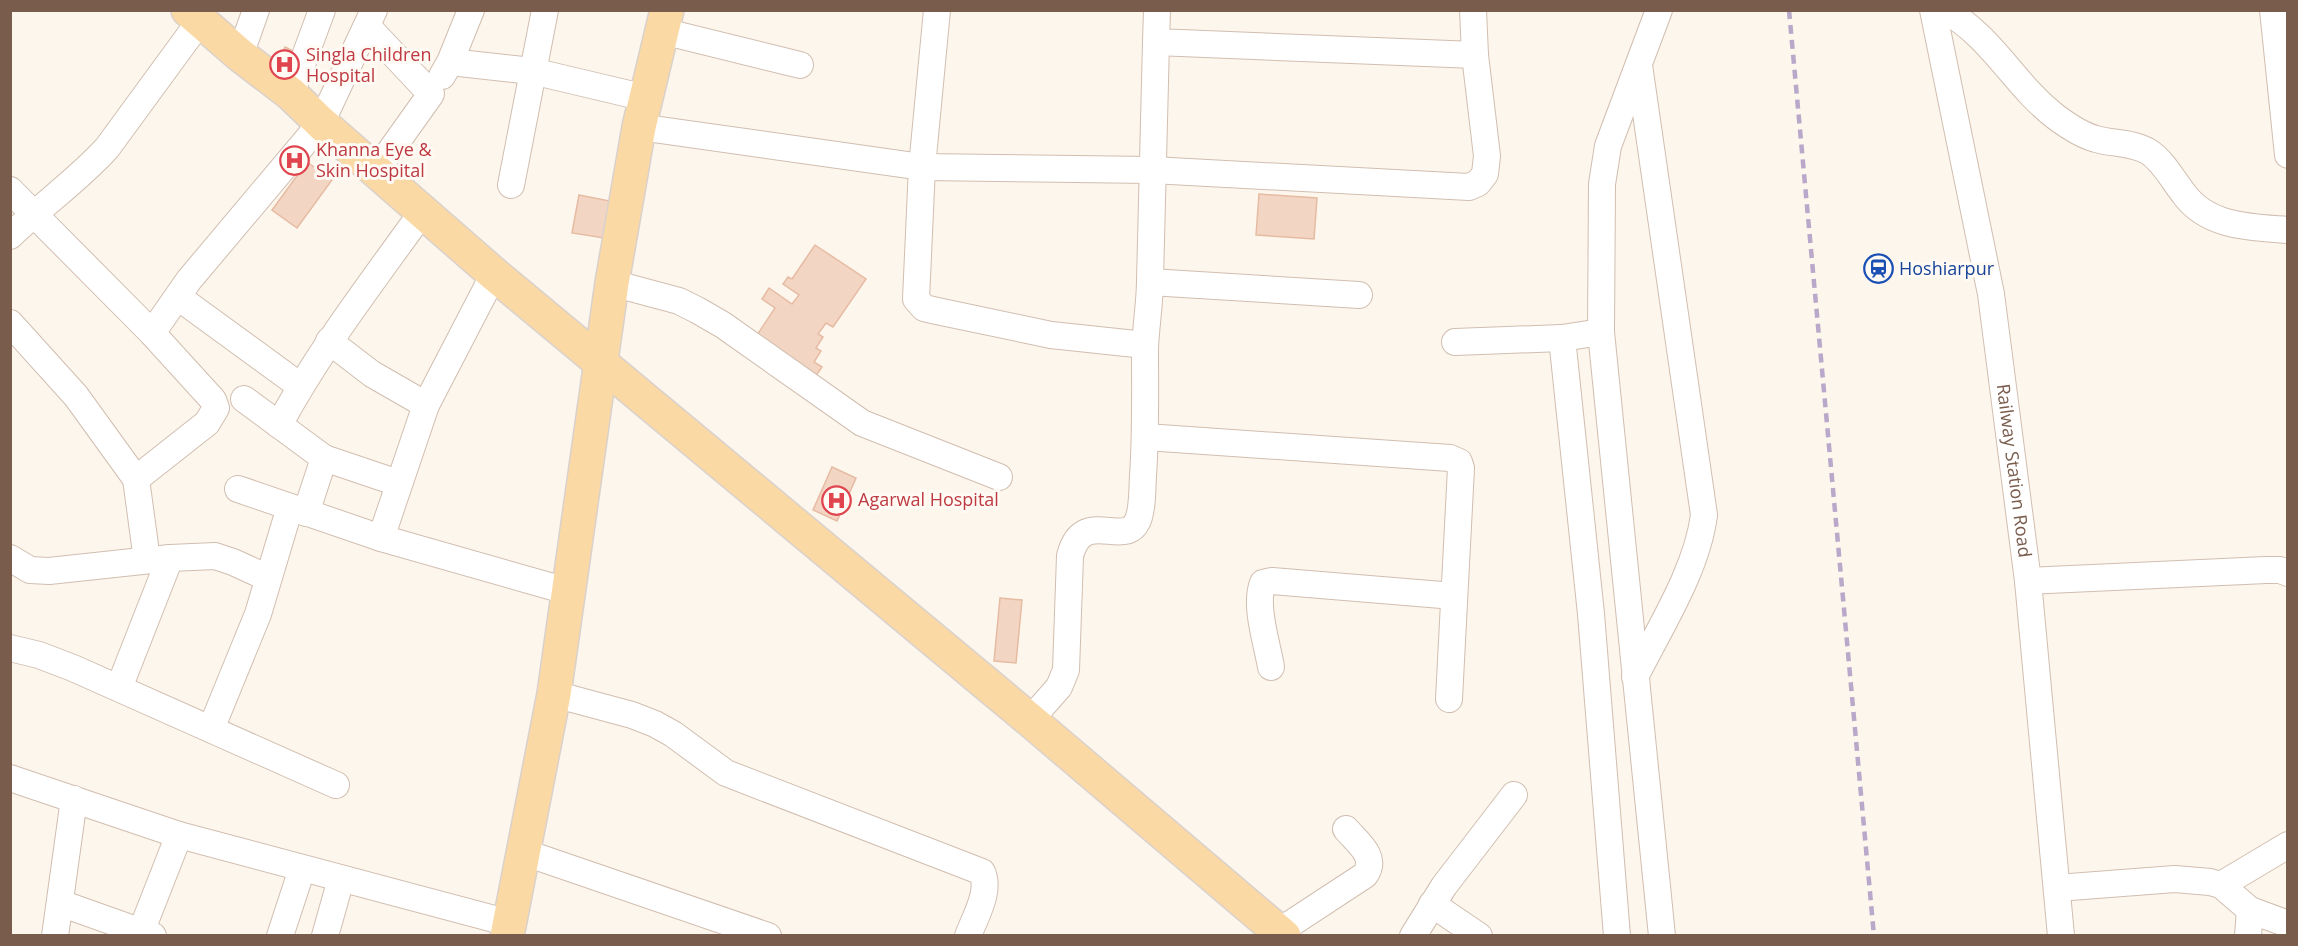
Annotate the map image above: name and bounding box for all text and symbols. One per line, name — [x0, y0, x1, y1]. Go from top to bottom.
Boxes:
place label: Singla Children Hospital — [306, 42, 431, 87]
hospital icon: Singla Children Hospital — [269, 49, 301, 81]
place label: Khanna Eye & Skin Hospital — [316, 137, 433, 182]
hospital icon: Khanna Eye & Skin Hospital — [279, 144, 311, 176]
station icon: Hoshiarpur — [1862, 253, 1894, 285]
place label: Hoshiarpur — [1899, 256, 1995, 280]
street label: Railway Station Road — [1992, 382, 2038, 559]
hospital icon: Agarwal Hospital — [821, 484, 853, 516]
place label: Agarwal Hospital — [858, 487, 999, 511]

